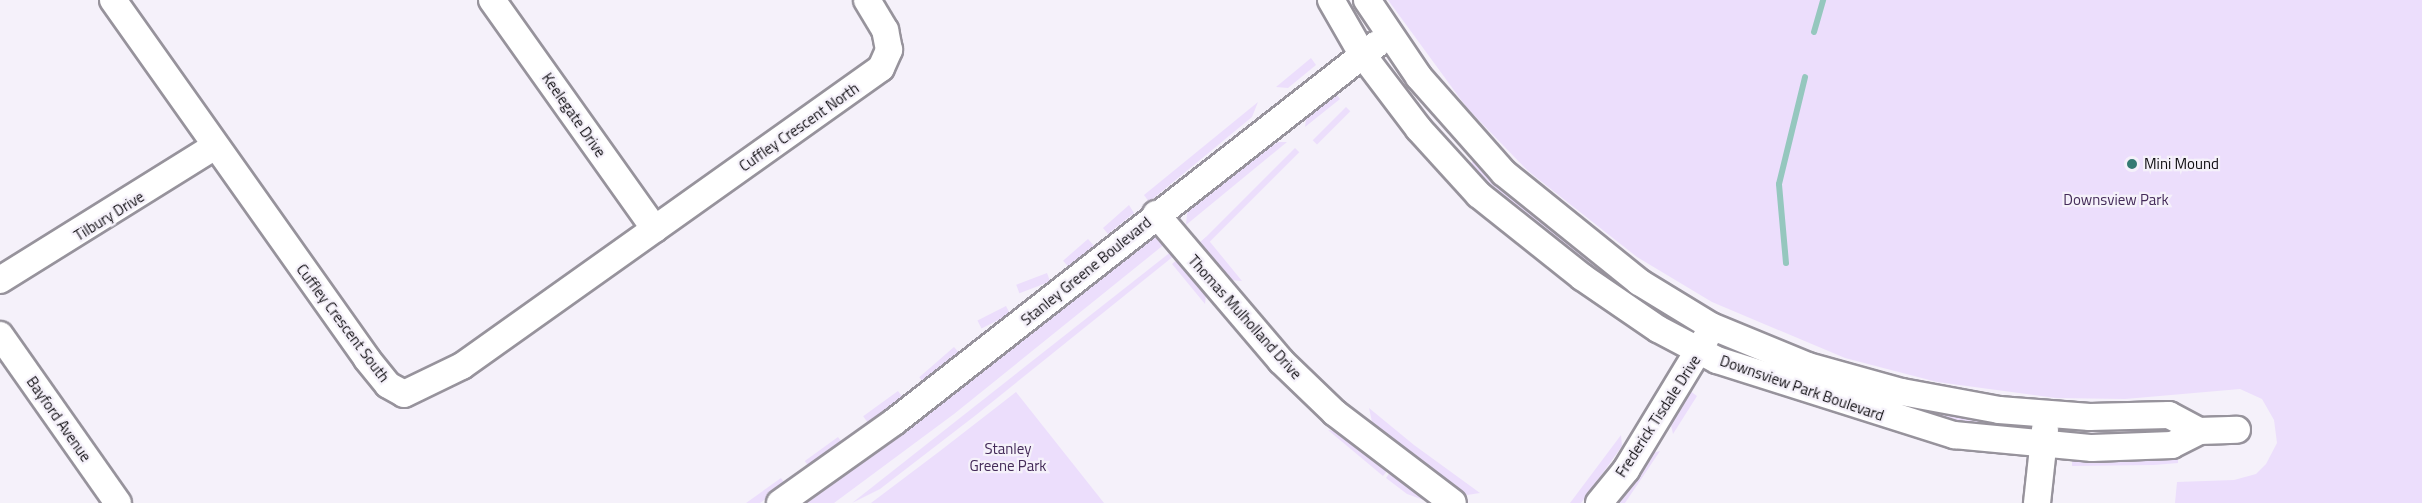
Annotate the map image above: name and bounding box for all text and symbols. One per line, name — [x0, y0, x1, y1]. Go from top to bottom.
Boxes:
street label: Keelegate Drive — [538, 69, 610, 161]
street label: Cuffley Crescent North — [736, 79, 862, 175]
place label: Mini Mound — [2144, 155, 2219, 173]
marker: Mini Mound — [2125, 157, 2139, 171]
street label: Tilbury Drive — [71, 187, 147, 245]
park label: Downsview Park — [2063, 191, 2169, 209]
street label: Stanley Greene Boulevard — [1017, 213, 1155, 329]
street label: Thomas Mulholland Drive — [1185, 251, 1305, 383]
street label: Cuffley Crescent South — [293, 260, 393, 386]
street label: Downsview Park Boulevard — [1718, 351, 1886, 425]
street label: Frederick Tisdale Drive — [1612, 352, 1704, 480]
street label: Bayford Avenue — [23, 373, 95, 465]
park label: Stanley Greene Park — [969, 439, 1047, 474]

